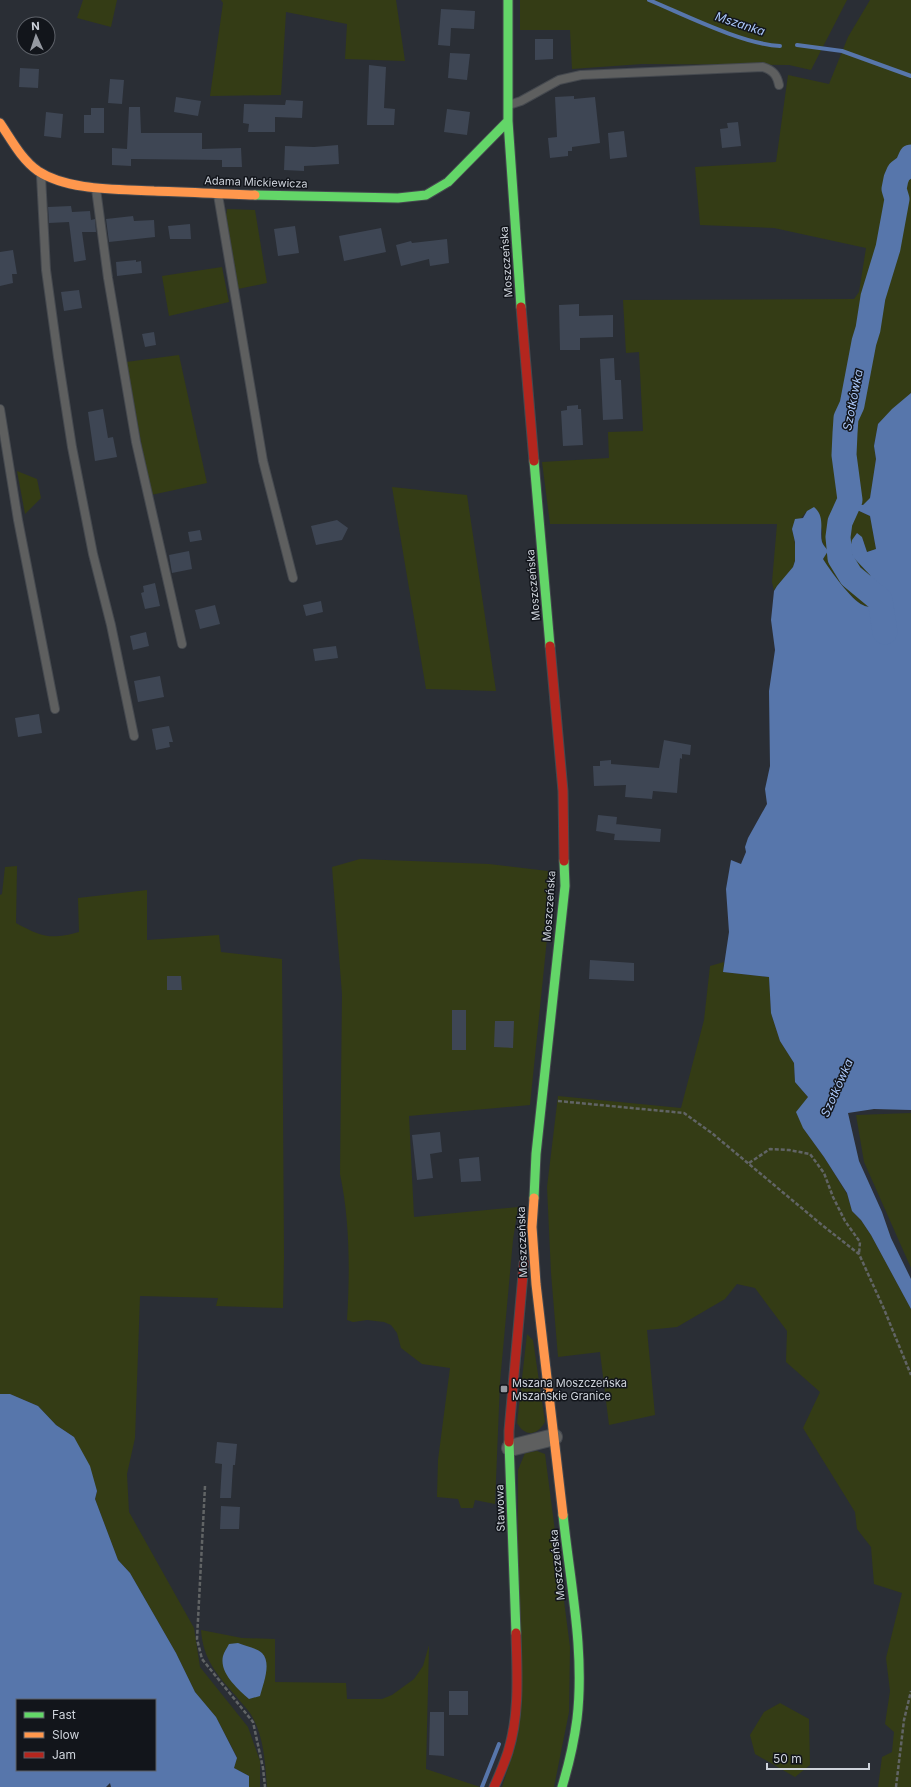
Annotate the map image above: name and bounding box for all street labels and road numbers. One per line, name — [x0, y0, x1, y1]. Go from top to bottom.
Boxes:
street label: Adama Mickiewicza — [204, 173, 308, 191]
street label: Moszczeńska — [497, 226, 515, 298]
street label: Moszczeńska — [523, 549, 543, 621]
street label: Moszczeńska — [540, 870, 558, 942]
street label: Moszczeńska — [514, 1206, 530, 1278]
street label: Stawowa — [492, 1484, 508, 1532]
street label: Moszczeńska — [546, 1529, 568, 1601]

